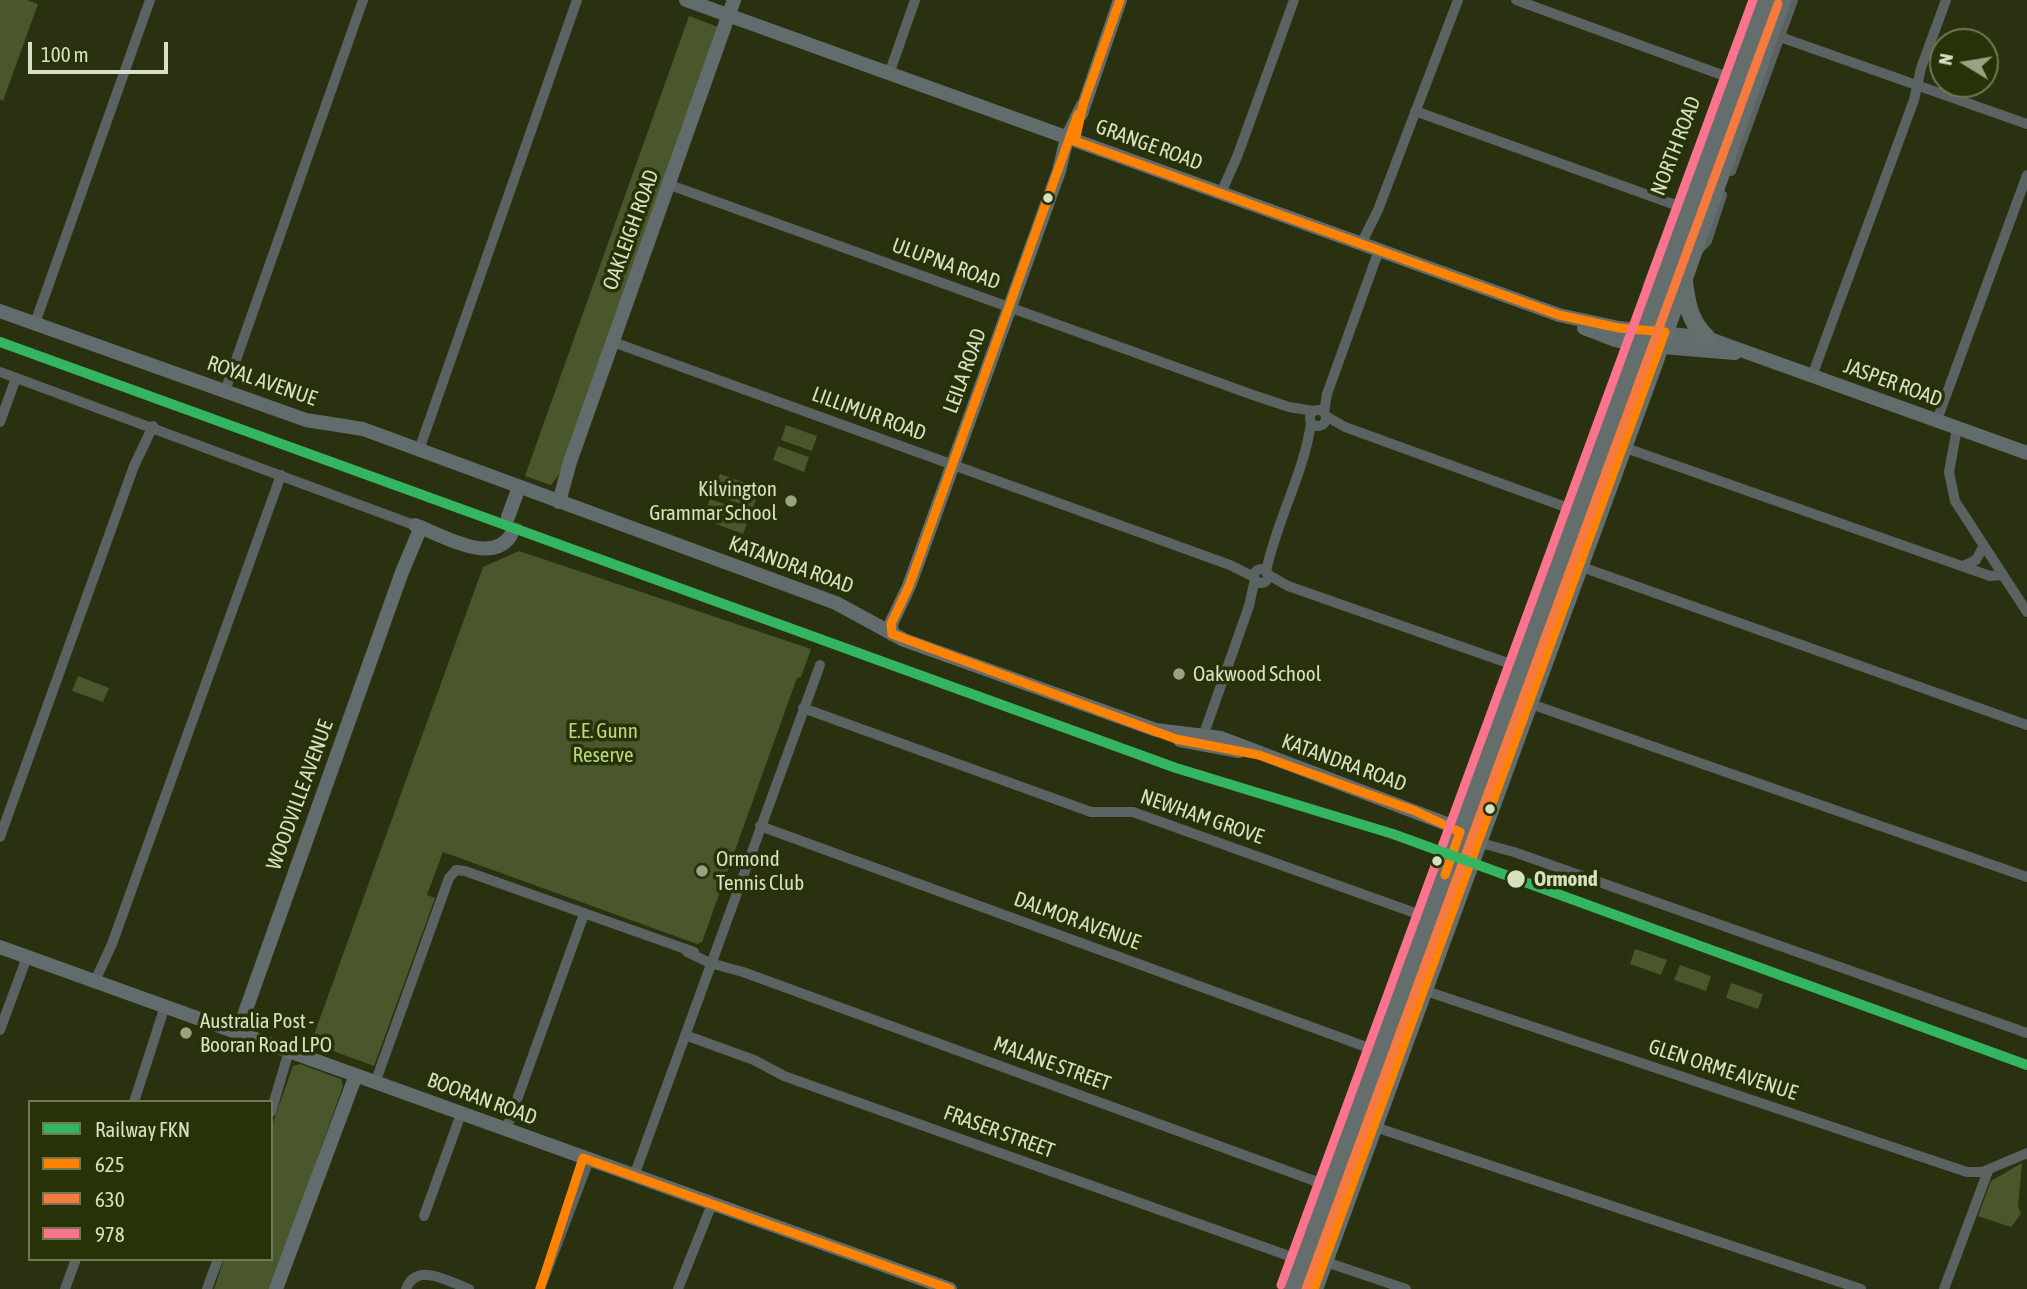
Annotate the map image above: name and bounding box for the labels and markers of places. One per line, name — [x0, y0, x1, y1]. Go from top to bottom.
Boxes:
unlabelled marker — [1041, 191, 1055, 205]
place label: Kilvington Grammar School — [649, 476, 777, 526]
marker: Kilvington Grammar School — [783, 493, 799, 509]
place label: Oakwood School — [1193, 661, 1321, 687]
marker: Oakwood School — [1171, 666, 1187, 682]
unlabelled marker — [1483, 802, 1497, 816]
place label: Ormond Tennis Club — [716, 846, 804, 896]
unlabelled marker — [1430, 854, 1444, 868]
marker: Ormond Tennis Club — [694, 863, 710, 879]
place label: Ormond — [1534, 866, 1598, 892]
marker: Ormond — [1505, 868, 1527, 890]
place label: Australia Post - Booran Road LPO — [200, 1008, 332, 1058]
marker: Australia Post - Booran Road LPO — [178, 1025, 194, 1041]

